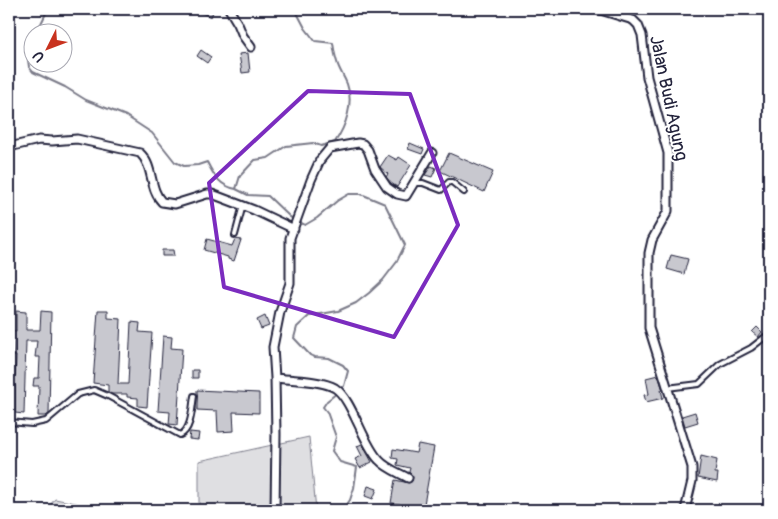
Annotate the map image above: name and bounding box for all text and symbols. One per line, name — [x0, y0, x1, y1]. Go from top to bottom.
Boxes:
north arrow — [22, 22, 72, 72]
street label: Jalan Budi Agung — [644, 33, 693, 163]
text: U — [29, 47, 48, 66]

